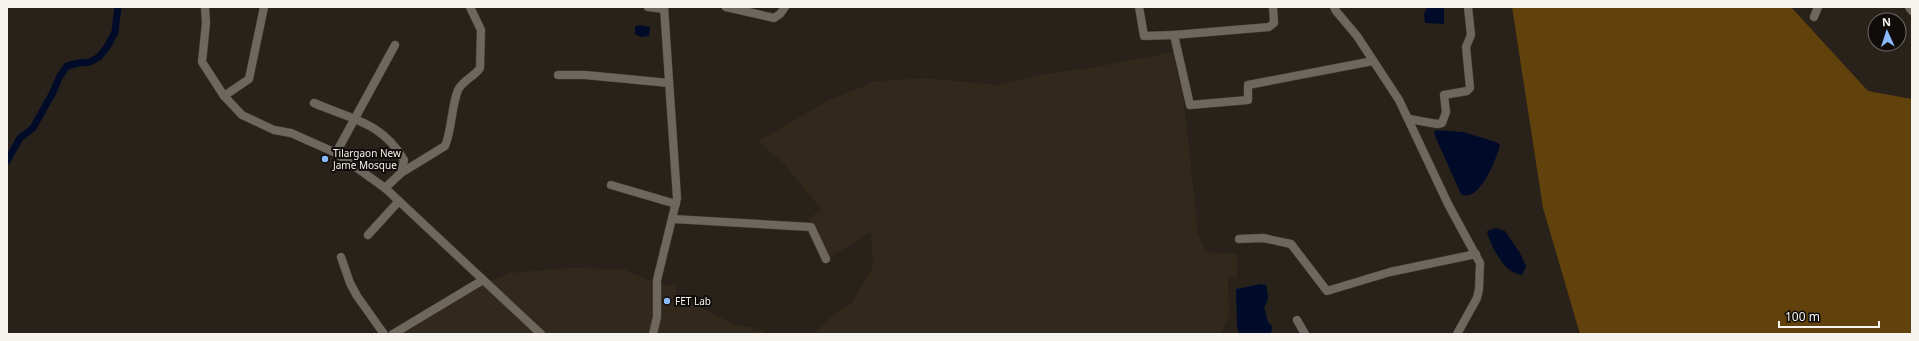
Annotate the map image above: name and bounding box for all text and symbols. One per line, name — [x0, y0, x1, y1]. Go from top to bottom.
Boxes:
north arrow — [1867, 12, 1907, 52]
text: N — [1882, 14, 1891, 29]
place label: Tilargaon New Jame Mosque — [332, 146, 401, 172]
marker: Tilargaon New Jame Mosque — [320, 154, 330, 164]
place label: FET Lab — [675, 294, 711, 308]
marker: FET Lab — [662, 296, 672, 306]
scale bar — [1779, 303, 1879, 329]
text: 100 m — [1785, 308, 1820, 325]

